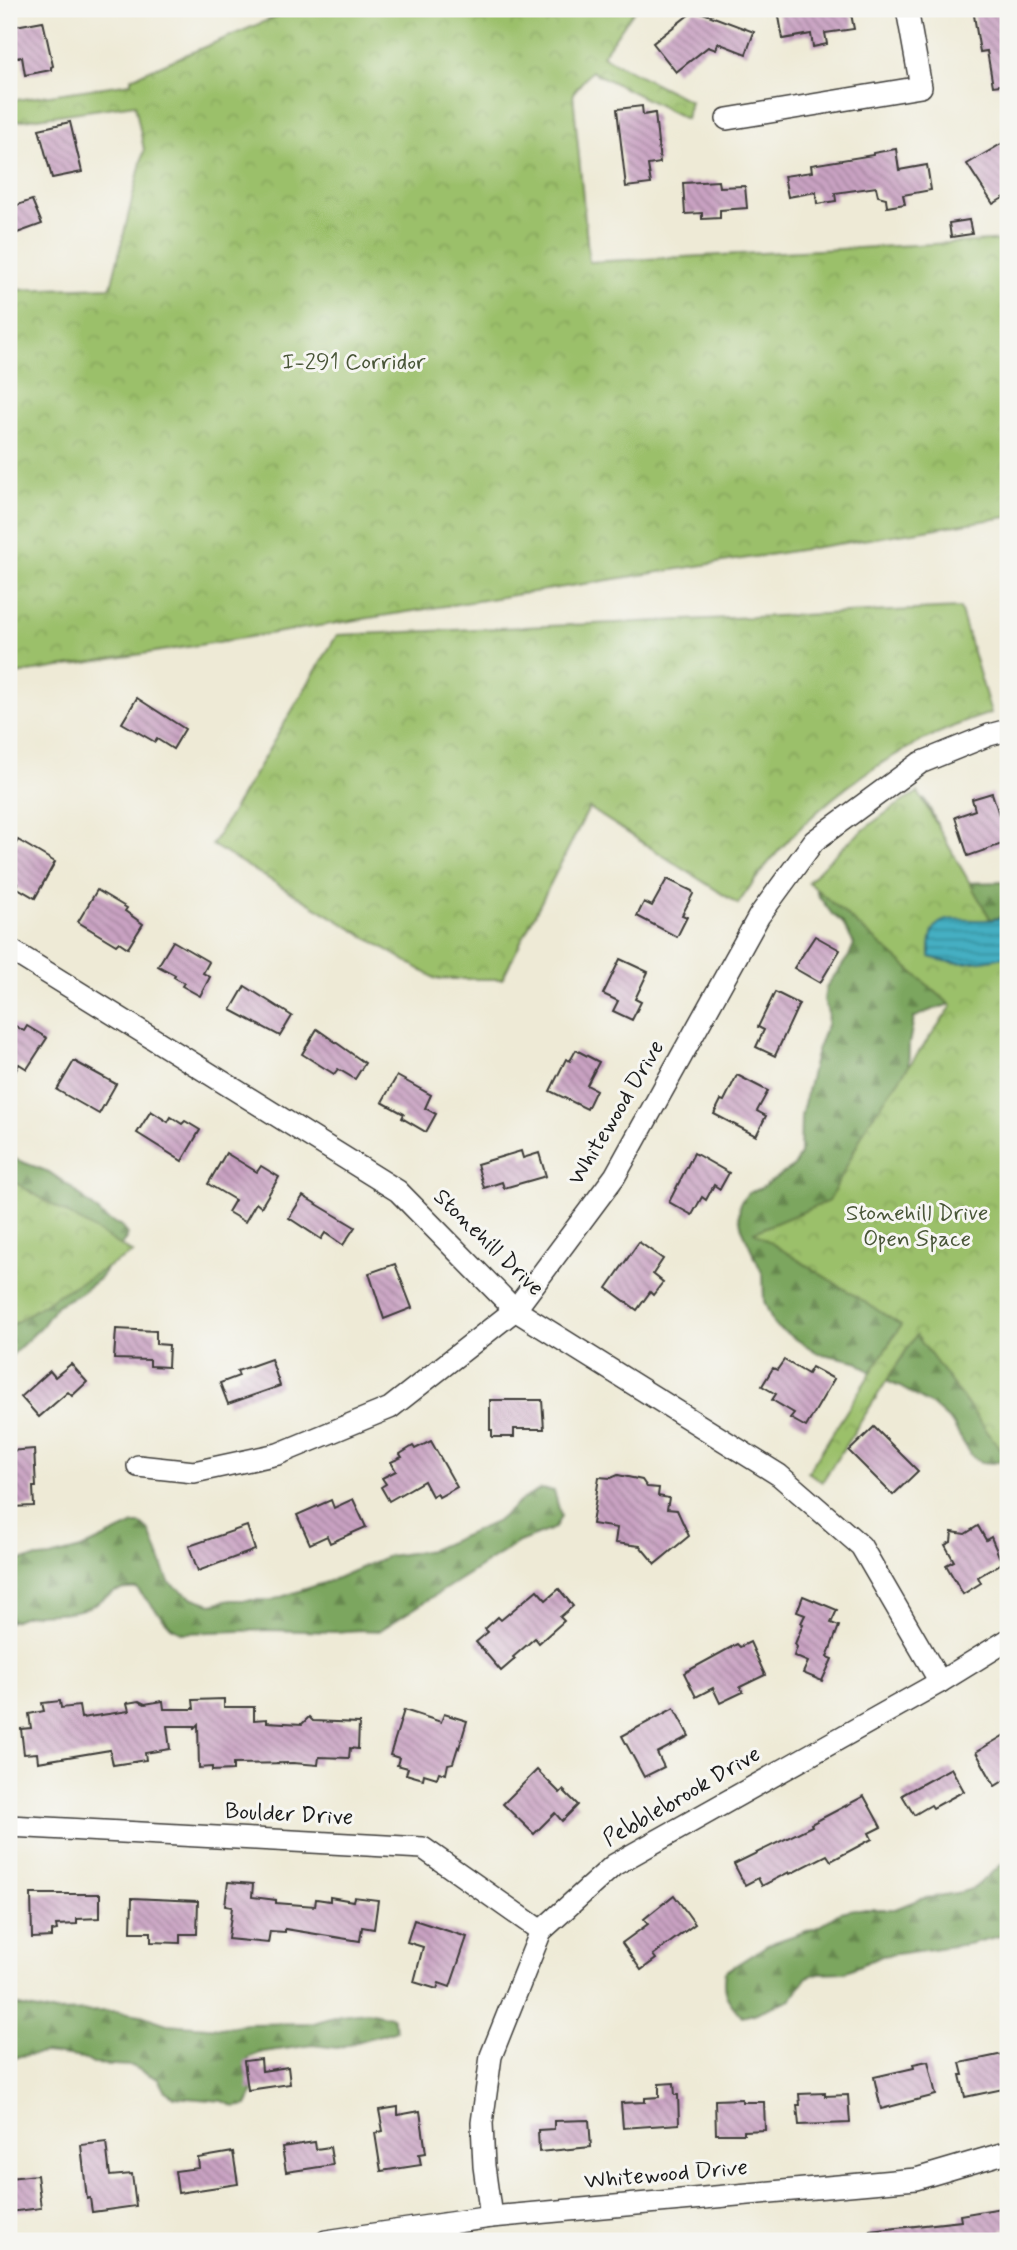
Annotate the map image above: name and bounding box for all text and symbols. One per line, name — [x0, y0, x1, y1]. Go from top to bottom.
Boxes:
park label: I-291 Corridor — [282, 348, 426, 378]
street label: Whitewood Drive — [562, 1035, 672, 1191]
street label: Stonehill Drive — [426, 1183, 550, 1303]
park label: Stonehill Drive Open Space — [846, 1199, 988, 1255]
street label: Pebblebrook Drive — [598, 1740, 766, 1854]
street label: Boulder Drive — [224, 1797, 354, 1833]
street label: Whitewood Drive — [583, 2153, 749, 2197]

